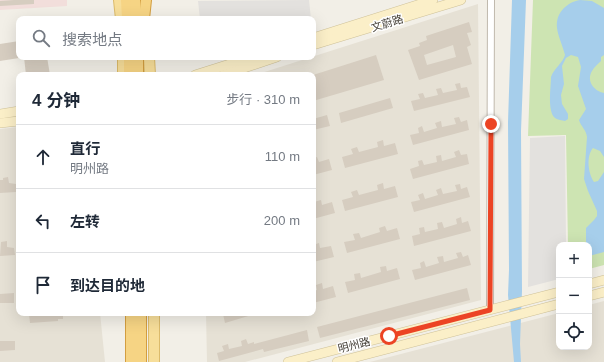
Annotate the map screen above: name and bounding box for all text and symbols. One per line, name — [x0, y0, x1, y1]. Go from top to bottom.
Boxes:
street label: 文蔚路 — [369, 12, 405, 34]
search box — [16, 16, 316, 60]
icon: search — [30, 27, 52, 49]
text: 搜索地点 — [62, 31, 122, 48]
text: 4 分钟 — [32, 91, 80, 110]
text: 步行 · 310 m — [226, 92, 300, 107]
route end — [482, 115, 500, 133]
text: 直行 — [70, 140, 100, 157]
icon: ahead — [32, 146, 54, 168]
text: 110 m — [265, 149, 300, 164]
text: 明州路 — [70, 161, 109, 176]
icon: left — [32, 210, 54, 232]
text: 左转 — [70, 213, 100, 230]
text: 200 m — [264, 213, 300, 228]
map controls — [556, 242, 592, 350]
button: + — [556, 242, 592, 278]
icon: arrive — [32, 274, 54, 296]
text: 到达目的地 — [70, 277, 145, 294]
button: − — [556, 278, 592, 314]
button: locate — [556, 314, 592, 350]
route start — [380, 327, 398, 345]
street label: 明州路 — [337, 335, 371, 355]

